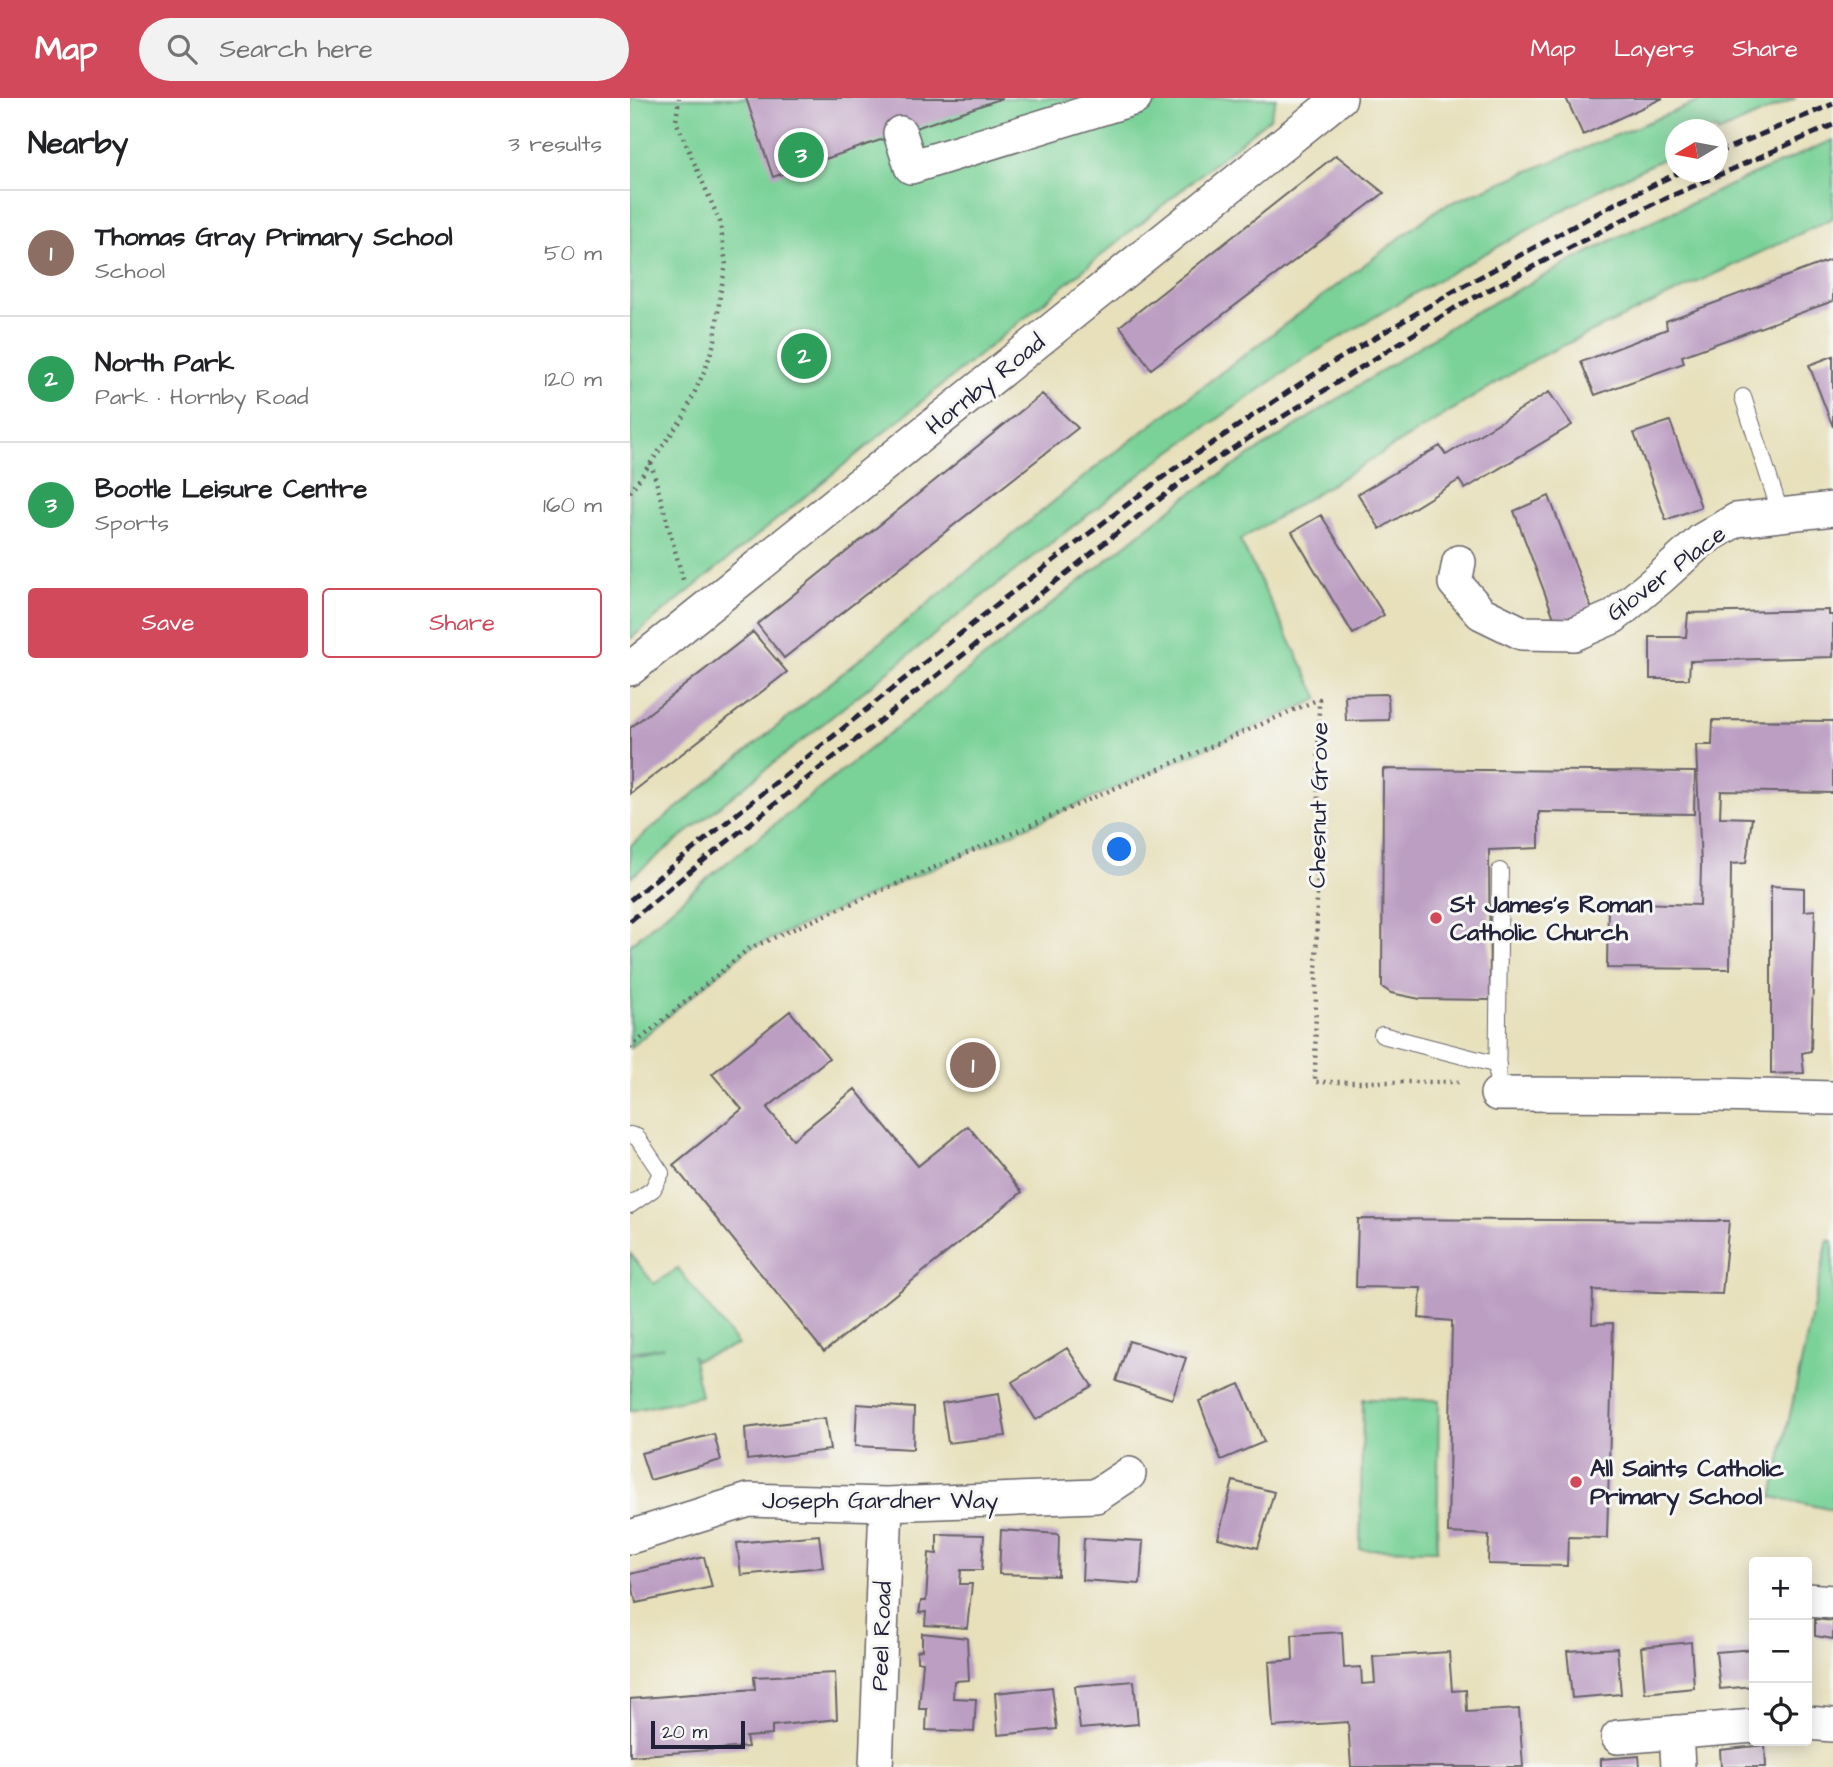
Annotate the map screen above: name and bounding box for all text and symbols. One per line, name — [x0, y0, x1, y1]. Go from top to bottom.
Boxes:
search box — [139, 18, 629, 81]
text: Map — [35, 26, 97, 72]
icon: search — [163, 30, 201, 68]
text: Search here — [219, 31, 373, 67]
text: Map — [1531, 32, 1576, 66]
text: Layers — [1614, 32, 1694, 66]
text: Share — [1732, 32, 1798, 66]
north arrow — [1665, 119, 1728, 182]
text: Nearby — [28, 123, 128, 165]
text: 3 results — [508, 128, 602, 160]
pin: 3 — [778, 129, 824, 181]
text: Thomas Gray Primary School — [95, 219, 453, 255]
text: 1 — [50, 237, 52, 269]
text: 50 m — [544, 237, 602, 269]
text: School — [95, 255, 165, 287]
street label: Hornby Road — [919, 326, 1053, 444]
pin: 2 — [781, 330, 827, 382]
text: North Park — [95, 345, 234, 381]
text: 2 — [44, 363, 58, 395]
text: 120 m — [544, 363, 602, 395]
text: Park · Hornby Road — [95, 381, 308, 413]
text: Bootle Leisure Centre — [95, 471, 367, 507]
text: 3 — [45, 489, 57, 521]
text: 160 m — [543, 489, 602, 521]
text: Sports — [95, 507, 169, 539]
street label: Glover Place — [1600, 518, 1733, 630]
button: Save — [28, 588, 308, 658]
button: Share — [322, 588, 602, 658]
street label: Chesnut Grove — [1301, 722, 1337, 888]
your location — [1102, 832, 1136, 866]
place label: St James's Roman Catholic Church — [1449, 888, 1652, 950]
marker: St James's Roman Catholic Church — [1428, 910, 1444, 926]
pin: 1 — [950, 1039, 996, 1091]
place label: All Saints Catholic Primary School — [1590, 1452, 1784, 1516]
marker: All Saints Catholic Primary School — [1568, 1474, 1584, 1490]
street label: Joseph Gardner Way — [762, 1484, 998, 1519]
map controls — [1749, 1557, 1812, 1746]
button: + — [1749, 1557, 1812, 1620]
street label: Peel Road — [863, 1581, 901, 1691]
button: − — [1749, 1620, 1812, 1683]
button: locate — [1749, 1683, 1812, 1746]
scale bar — [651, 1718, 746, 1750]
text: 20 m — [662, 1719, 707, 1746]

